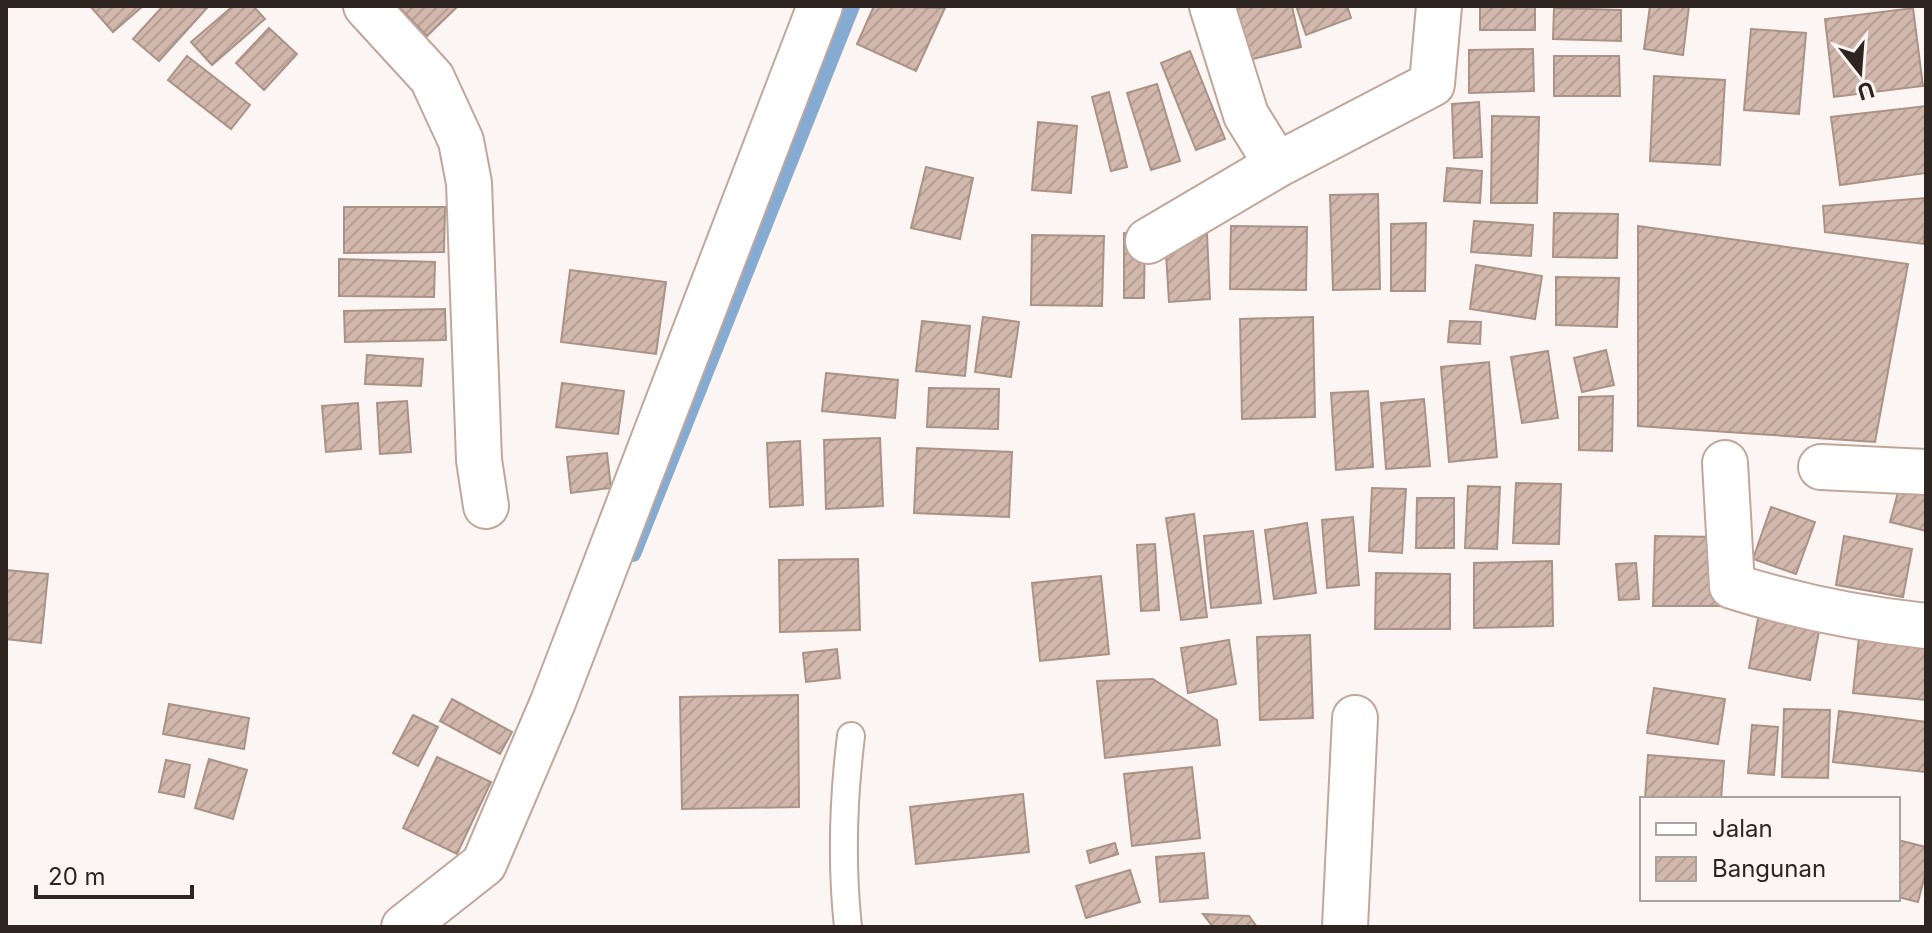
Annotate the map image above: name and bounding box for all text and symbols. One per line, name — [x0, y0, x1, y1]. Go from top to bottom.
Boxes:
north arrow — [1820, 32, 1900, 112]
text: U — [1854, 76, 1877, 106]
legend — [1640, 797, 1900, 901]
text: Jalan — [1712, 814, 1773, 843]
scale bar — [36, 849, 192, 899]
text: Bangunan — [1712, 854, 1826, 883]
text: 20 m — [48, 862, 106, 891]

